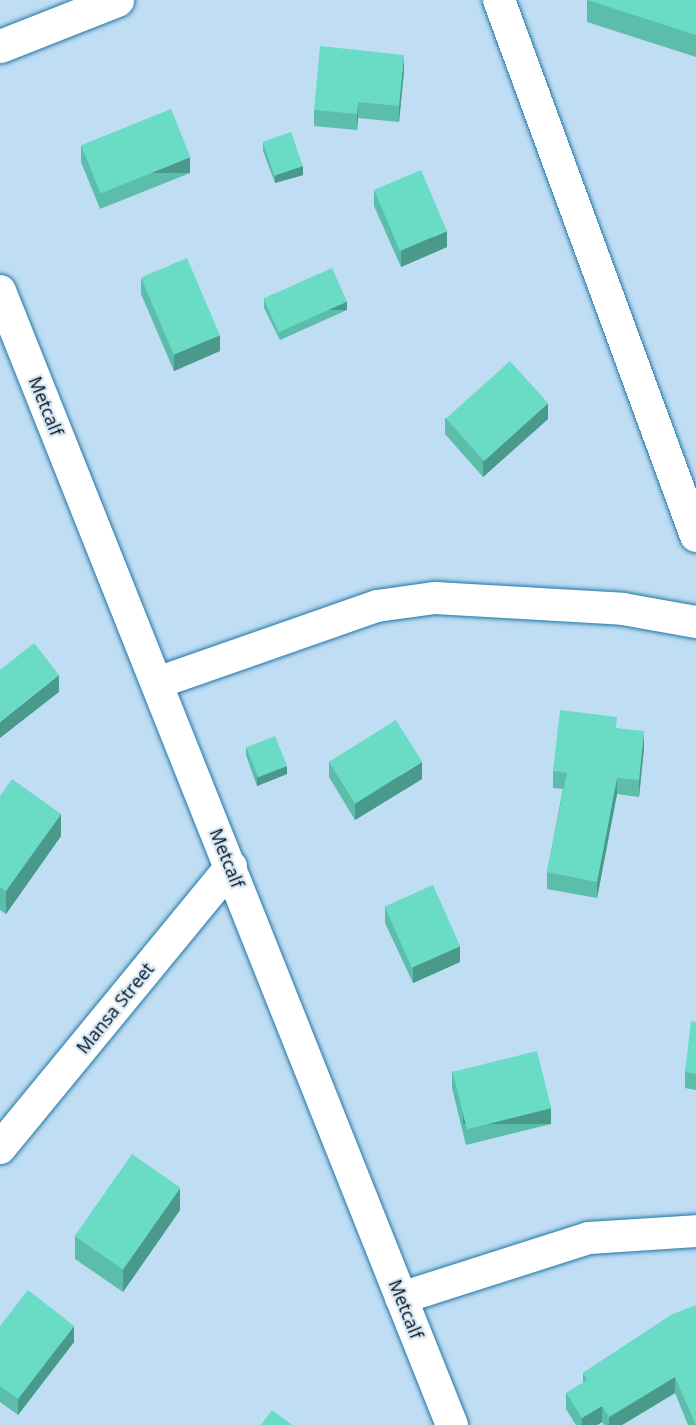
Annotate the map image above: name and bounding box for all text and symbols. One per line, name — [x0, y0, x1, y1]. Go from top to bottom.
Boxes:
street label: Metcalf — [24, 373, 68, 439]
street label: Metcalf — [205, 825, 249, 891]
street label: Mansa Street — [72, 958, 158, 1058]
street label: Metcalf — [384, 1276, 428, 1342]

